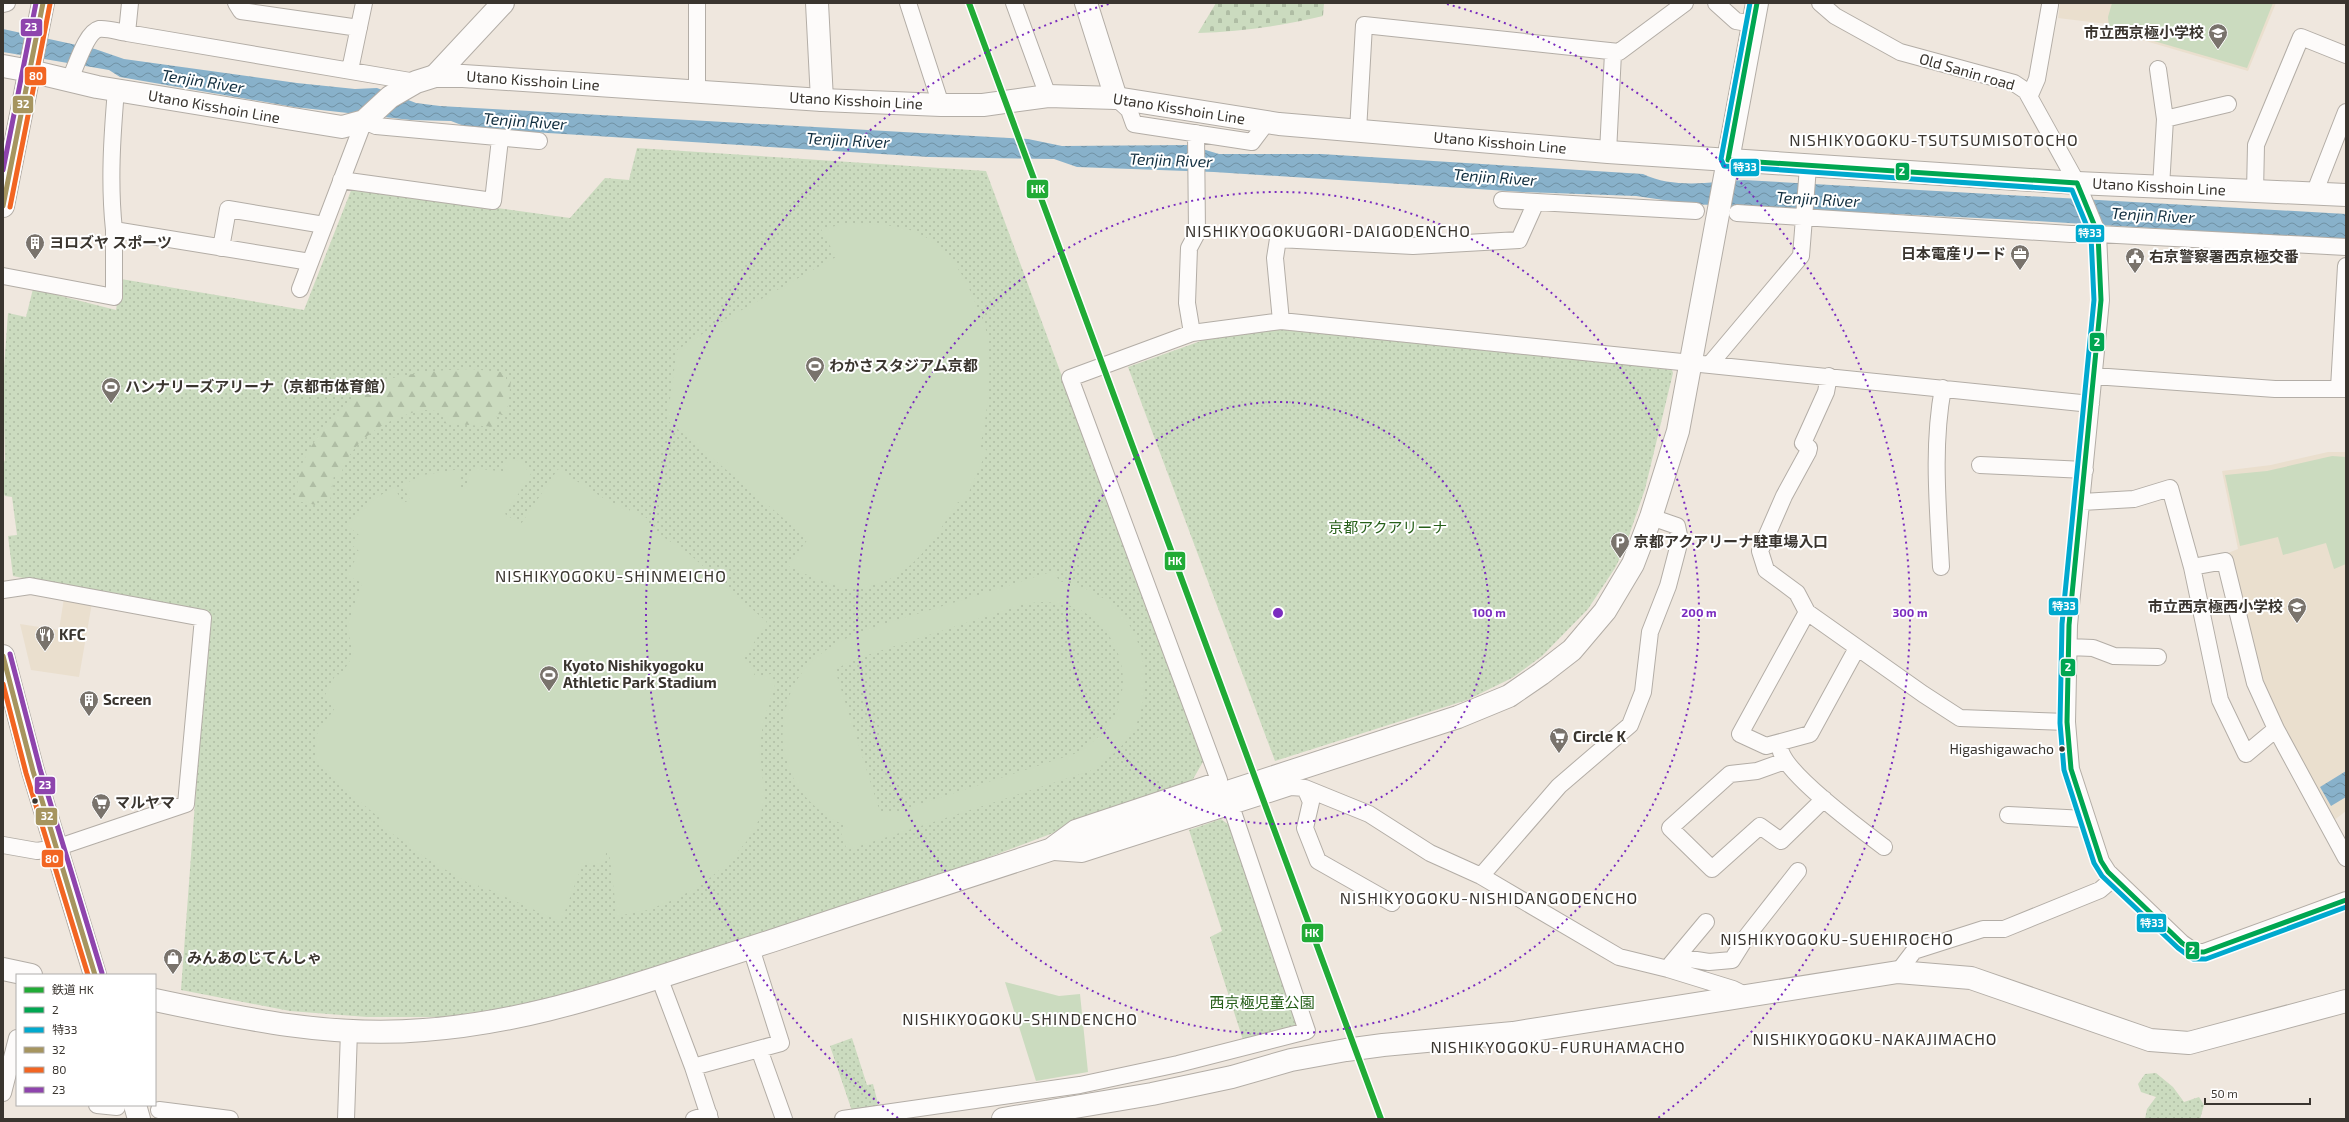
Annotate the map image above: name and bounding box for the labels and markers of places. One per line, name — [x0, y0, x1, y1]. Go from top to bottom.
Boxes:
school or university icon: 市立西京極小学校 — [2207, 22, 2229, 50]
place label: 市立西京極小学校 — [2084, 23, 2204, 41]
building icon: ヨロズヤ スポーツ — [24, 232, 46, 260]
place label: ヨロズヤ スポーツ — [49, 233, 172, 251]
office icon: 日本電産リード — [2009, 243, 2031, 271]
place label: 日本電産リード — [1901, 244, 2006, 262]
public building icon: 右京警察署西京極交番 — [2124, 246, 2146, 274]
place label: 右京警察署西京極交番 — [2149, 247, 2299, 265]
sports icon: わかさスタジアム京都 — [804, 355, 826, 383]
place label: わかさスタジアム京都 — [829, 356, 978, 374]
sports icon: ハンナリーズアリーナ（京都市体育館） — [100, 376, 122, 404]
place label: ハンナリーズアリーナ（京都市体育館） — [125, 377, 394, 395]
parking icon: 京都アクアリーナ駐車場入口 — [1609, 531, 1631, 559]
place label: 京都アクアリーナ駐車場入口 — [1634, 532, 1828, 550]
school or university icon: 市立西京極西小学校 — [2286, 596, 2308, 624]
place label: 市立西京極西小学校 — [2148, 597, 2283, 615]
centre of rings — [1271, 606, 1285, 620]
restaurant icon: KFC — [34, 624, 56, 652]
place label: KFC — [59, 625, 86, 643]
place label: Kyoto Nishikyogoku Athletic Park Stadium — [563, 656, 717, 691]
sports icon: Kyoto Nishikyogoku Athletic Park Stadium — [538, 664, 560, 692]
building icon: Screen — [78, 689, 100, 717]
place label: Screen — [103, 690, 152, 708]
supermarket icon: Circle K — [1548, 726, 1570, 754]
place label: Circle K — [1573, 727, 1626, 745]
place label: Higashigawacho — [1949, 740, 2054, 757]
marker: Higashigawacho — [2057, 744, 2067, 754]
supermarket icon: マルヤマ — [90, 792, 112, 820]
place label: マルヤマ — [115, 793, 175, 811]
unlabelled marker — [30, 796, 40, 806]
shop icon: みんあのじてんしゃ — [162, 947, 184, 975]
place label: みんあのじてんしゃ — [187, 948, 322, 966]

